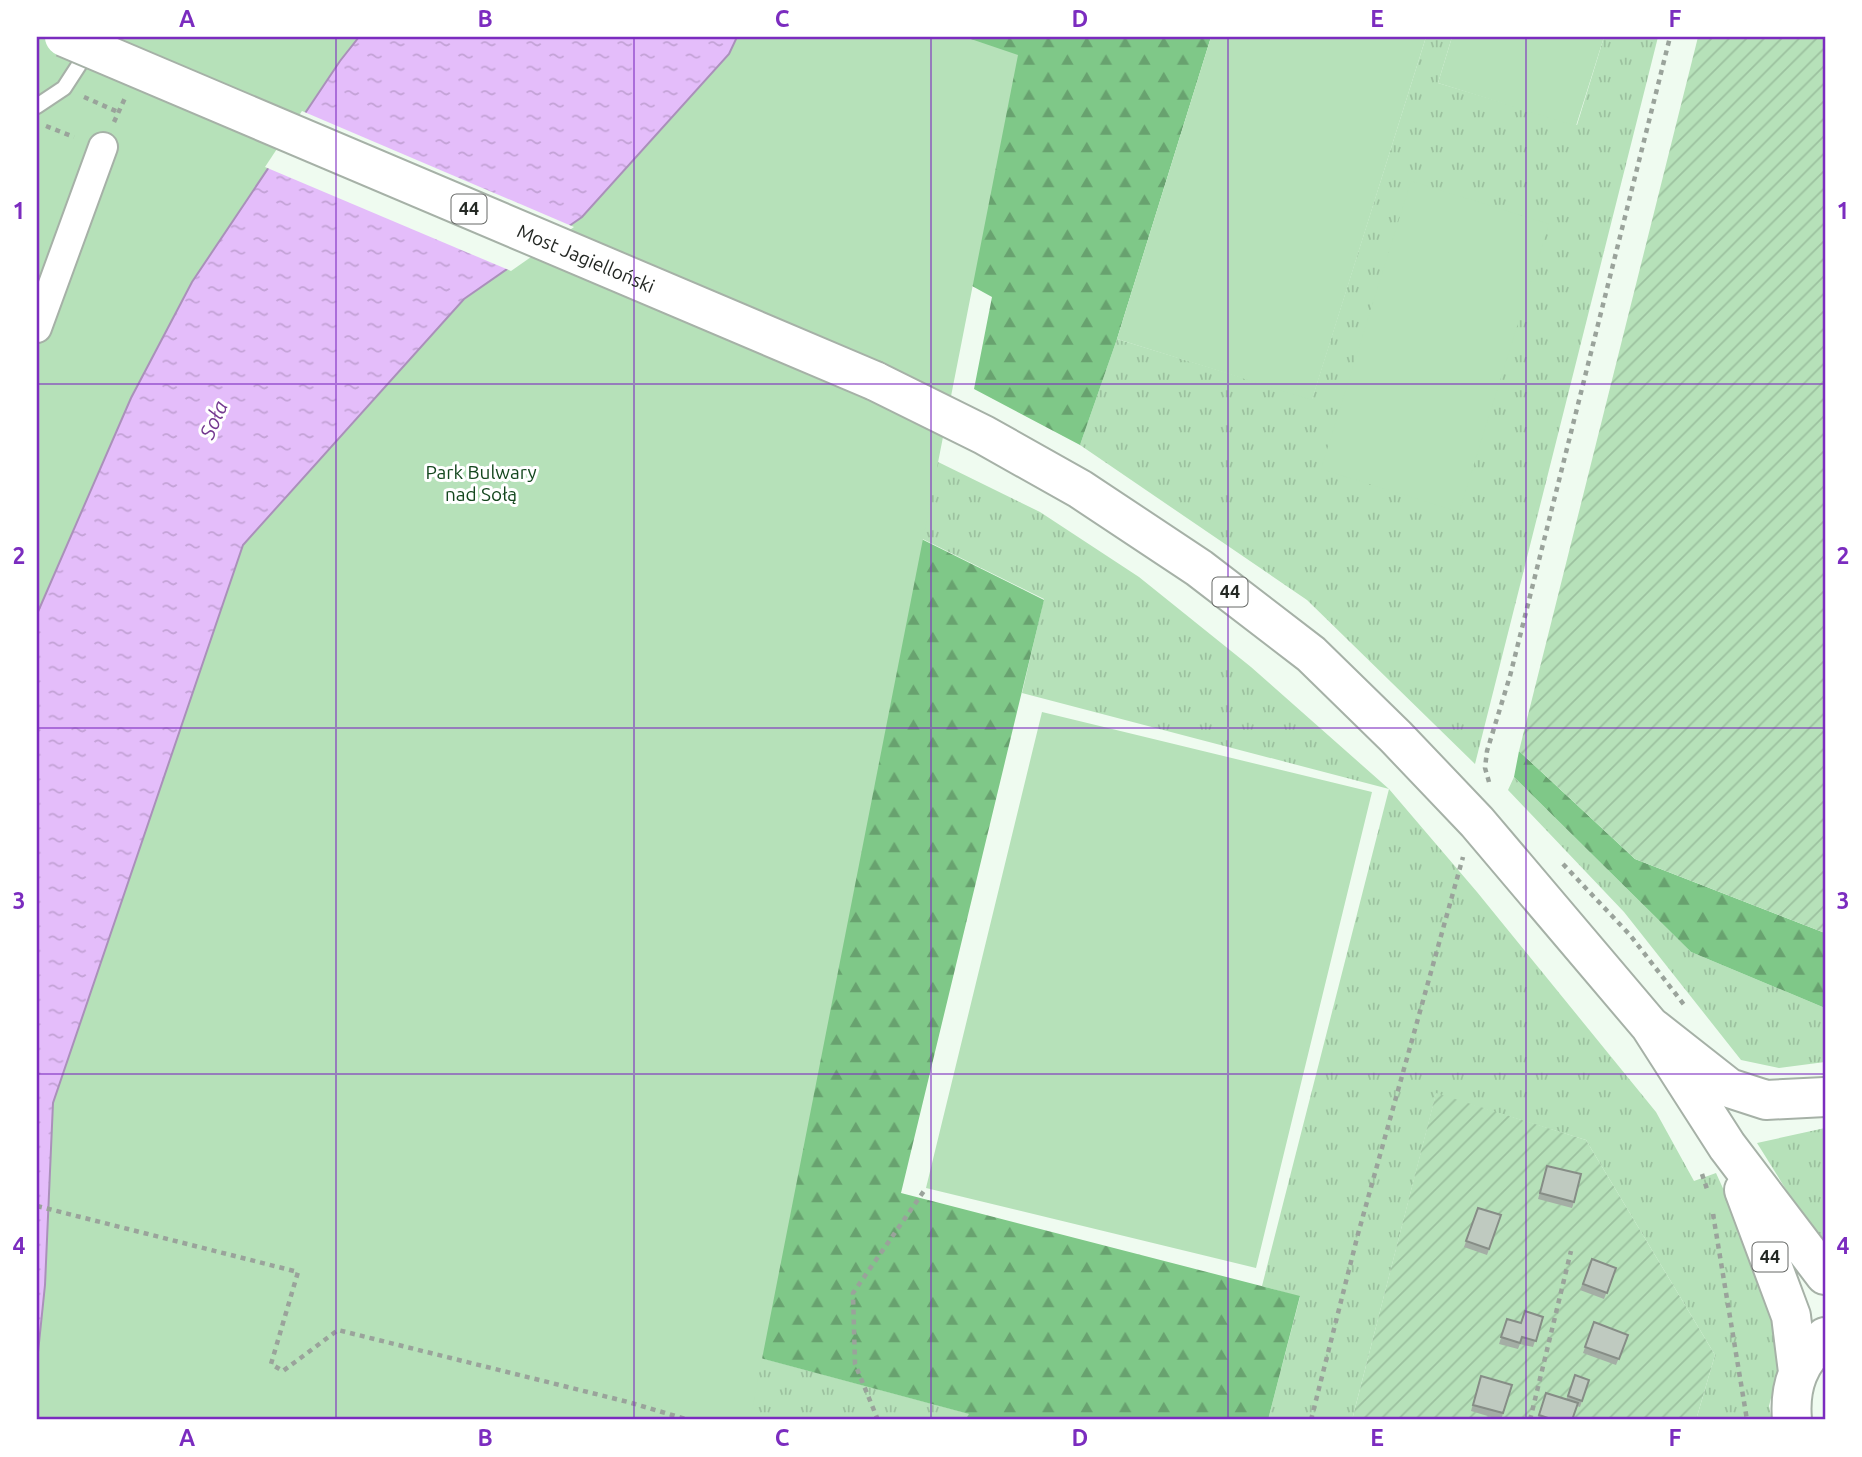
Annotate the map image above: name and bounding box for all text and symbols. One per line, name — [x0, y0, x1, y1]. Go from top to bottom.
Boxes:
text: A — [179, 6, 195, 31]
text: B — [477, 6, 493, 31]
text: C — [775, 6, 790, 31]
text: D — [1072, 6, 1088, 31]
text: E — [1370, 6, 1384, 31]
text: F — [1669, 6, 1682, 31]
road number: 44 — [452, 194, 486, 224]
text: 1 — [13, 198, 25, 223]
text: 1 — [1837, 198, 1849, 223]
street label: Most Jagielloński — [514, 220, 658, 297]
water label: Soła — [194, 397, 232, 443]
park label: Park Bulwary nad Sołą — [425, 461, 537, 505]
text: 2 — [13, 543, 25, 568]
text: 2 — [1837, 543, 1849, 568]
road number: 44 — [1212, 578, 1248, 606]
text: 3 — [13, 888, 25, 913]
text: 3 — [1837, 888, 1849, 913]
text: 4 — [13, 1233, 26, 1258]
text: 4 — [1837, 1233, 1850, 1258]
road number: 44 — [1752, 1242, 1788, 1272]
text: A — [179, 1425, 195, 1450]
text: B — [477, 1425, 493, 1450]
text: C — [775, 1425, 790, 1450]
text: D — [1072, 1425, 1088, 1450]
text: E — [1370, 1425, 1384, 1450]
text: F — [1669, 1425, 1682, 1450]

